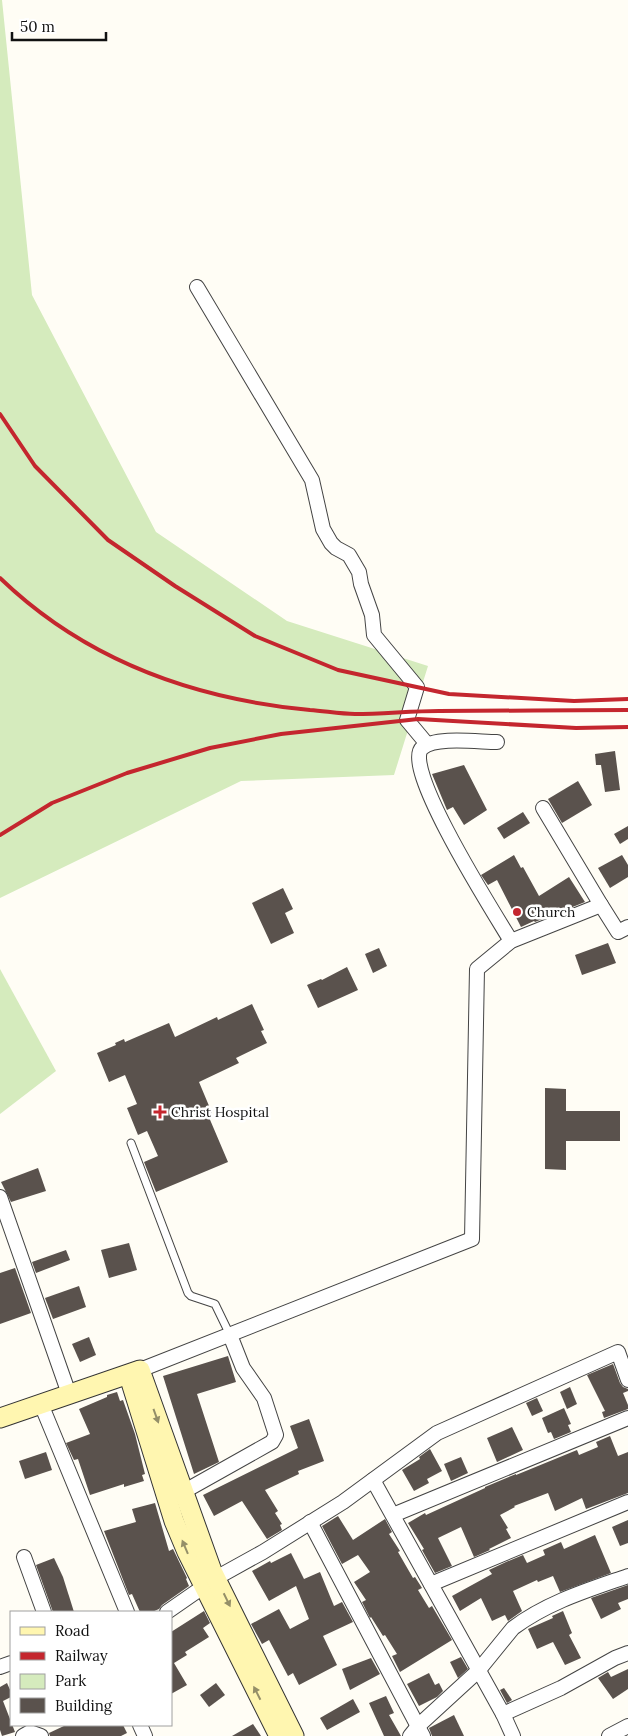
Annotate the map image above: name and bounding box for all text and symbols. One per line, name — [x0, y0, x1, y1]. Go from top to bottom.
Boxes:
scale bar — [12, 10, 106, 42]
text: 50 m — [20, 17, 55, 36]
place label: Church — [527, 903, 575, 921]
marker: Church — [511, 906, 523, 918]
place label: Christ Hospital — [171, 1103, 269, 1121]
marker: Christ Hospital — [153, 1105, 167, 1119]
one-way arrow — [152, 1409, 160, 1424]
one-way arrow — [180, 1540, 188, 1554]
one-way arrow — [223, 1593, 231, 1608]
legend — [10, 1611, 172, 1726]
text: Road — [55, 1621, 90, 1640]
text: Railway — [55, 1646, 108, 1665]
text: Park — [55, 1671, 86, 1690]
one-way arrow — [253, 1685, 261, 1700]
text: Building — [55, 1696, 113, 1715]

